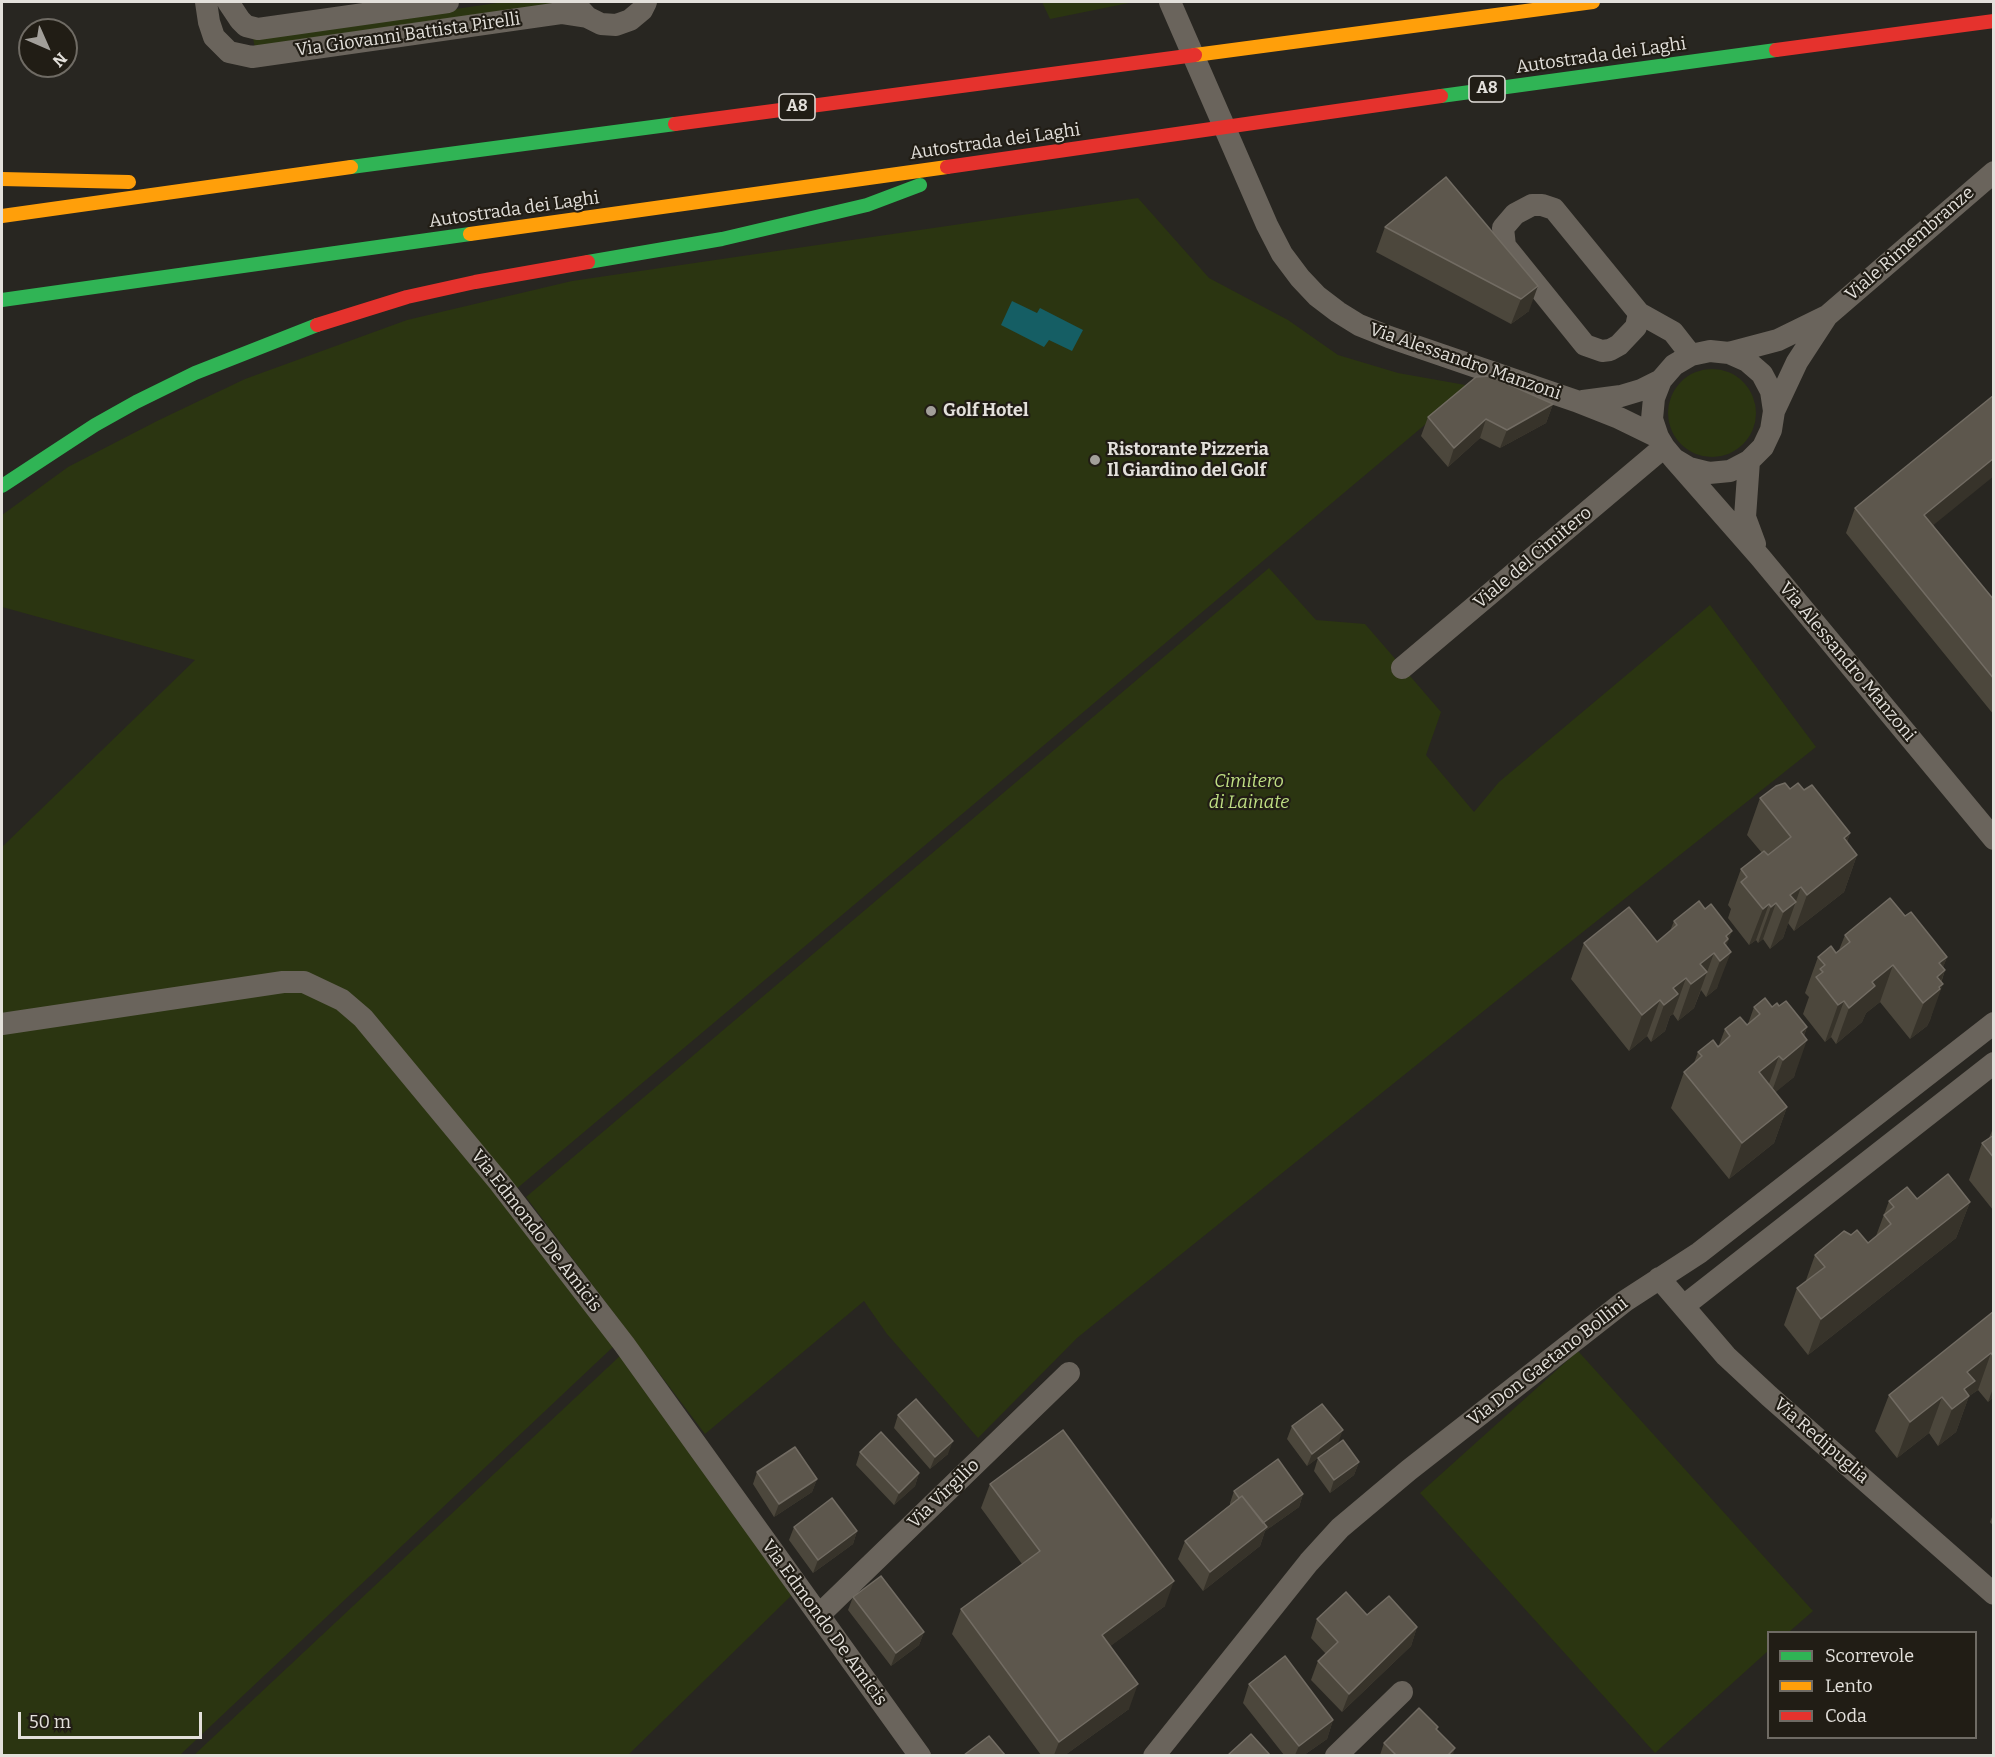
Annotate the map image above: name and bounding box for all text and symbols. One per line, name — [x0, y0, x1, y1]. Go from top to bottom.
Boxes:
street label: Via Giovanni Battista Pirelli — [294, 9, 522, 61]
north arrow — [18, 18, 78, 78]
street label: Autostrada dei Laghi — [1514, 33, 1688, 79]
text: N — [49, 49, 71, 71]
road number: A8 — [1469, 76, 1505, 102]
road number: A8 — [779, 94, 815, 120]
street label: Autostrada dei Laghi — [908, 119, 1082, 165]
street label: Viale Rimembranze — [1841, 182, 1979, 306]
street label: Autostrada dei Laghi — [427, 187, 601, 233]
street label: Via Alessandro Manzoni — [1366, 319, 1564, 405]
place label: Golf Hotel — [943, 400, 1029, 422]
marker: Golf Hotel — [924, 404, 938, 418]
place label: Ristorante Pizzeria Il Giardino del Golf — [1107, 439, 1269, 482]
marker: Ristorante Pizzeria Il Giardino del Golf — [1088, 453, 1102, 467]
street label: Viale del Cimitero — [1470, 502, 1596, 614]
street label: Via Alessandro Manzoni — [1774, 578, 1920, 746]
park label: Cimitero di Lainate — [1209, 771, 1289, 814]
street label: Via Edmondo De Amicis — [466, 1146, 606, 1316]
street label: Via Don Gaetano Bollini — [1464, 1293, 1632, 1431]
street label: Via Redipuglia — [1769, 1394, 1873, 1488]
street label: Via Virgilio — [904, 1455, 984, 1533]
street label: Via Edmondo De Amicis — [757, 1536, 891, 1710]
legend — [1767, 1631, 1977, 1739]
text: Scorrevole — [1825, 1645, 1914, 1667]
text: Lento — [1825, 1675, 1873, 1697]
scale bar — [21, 1700, 206, 1738]
text: Coda — [1825, 1705, 1867, 1727]
text: 50 m — [29, 1711, 71, 1733]

